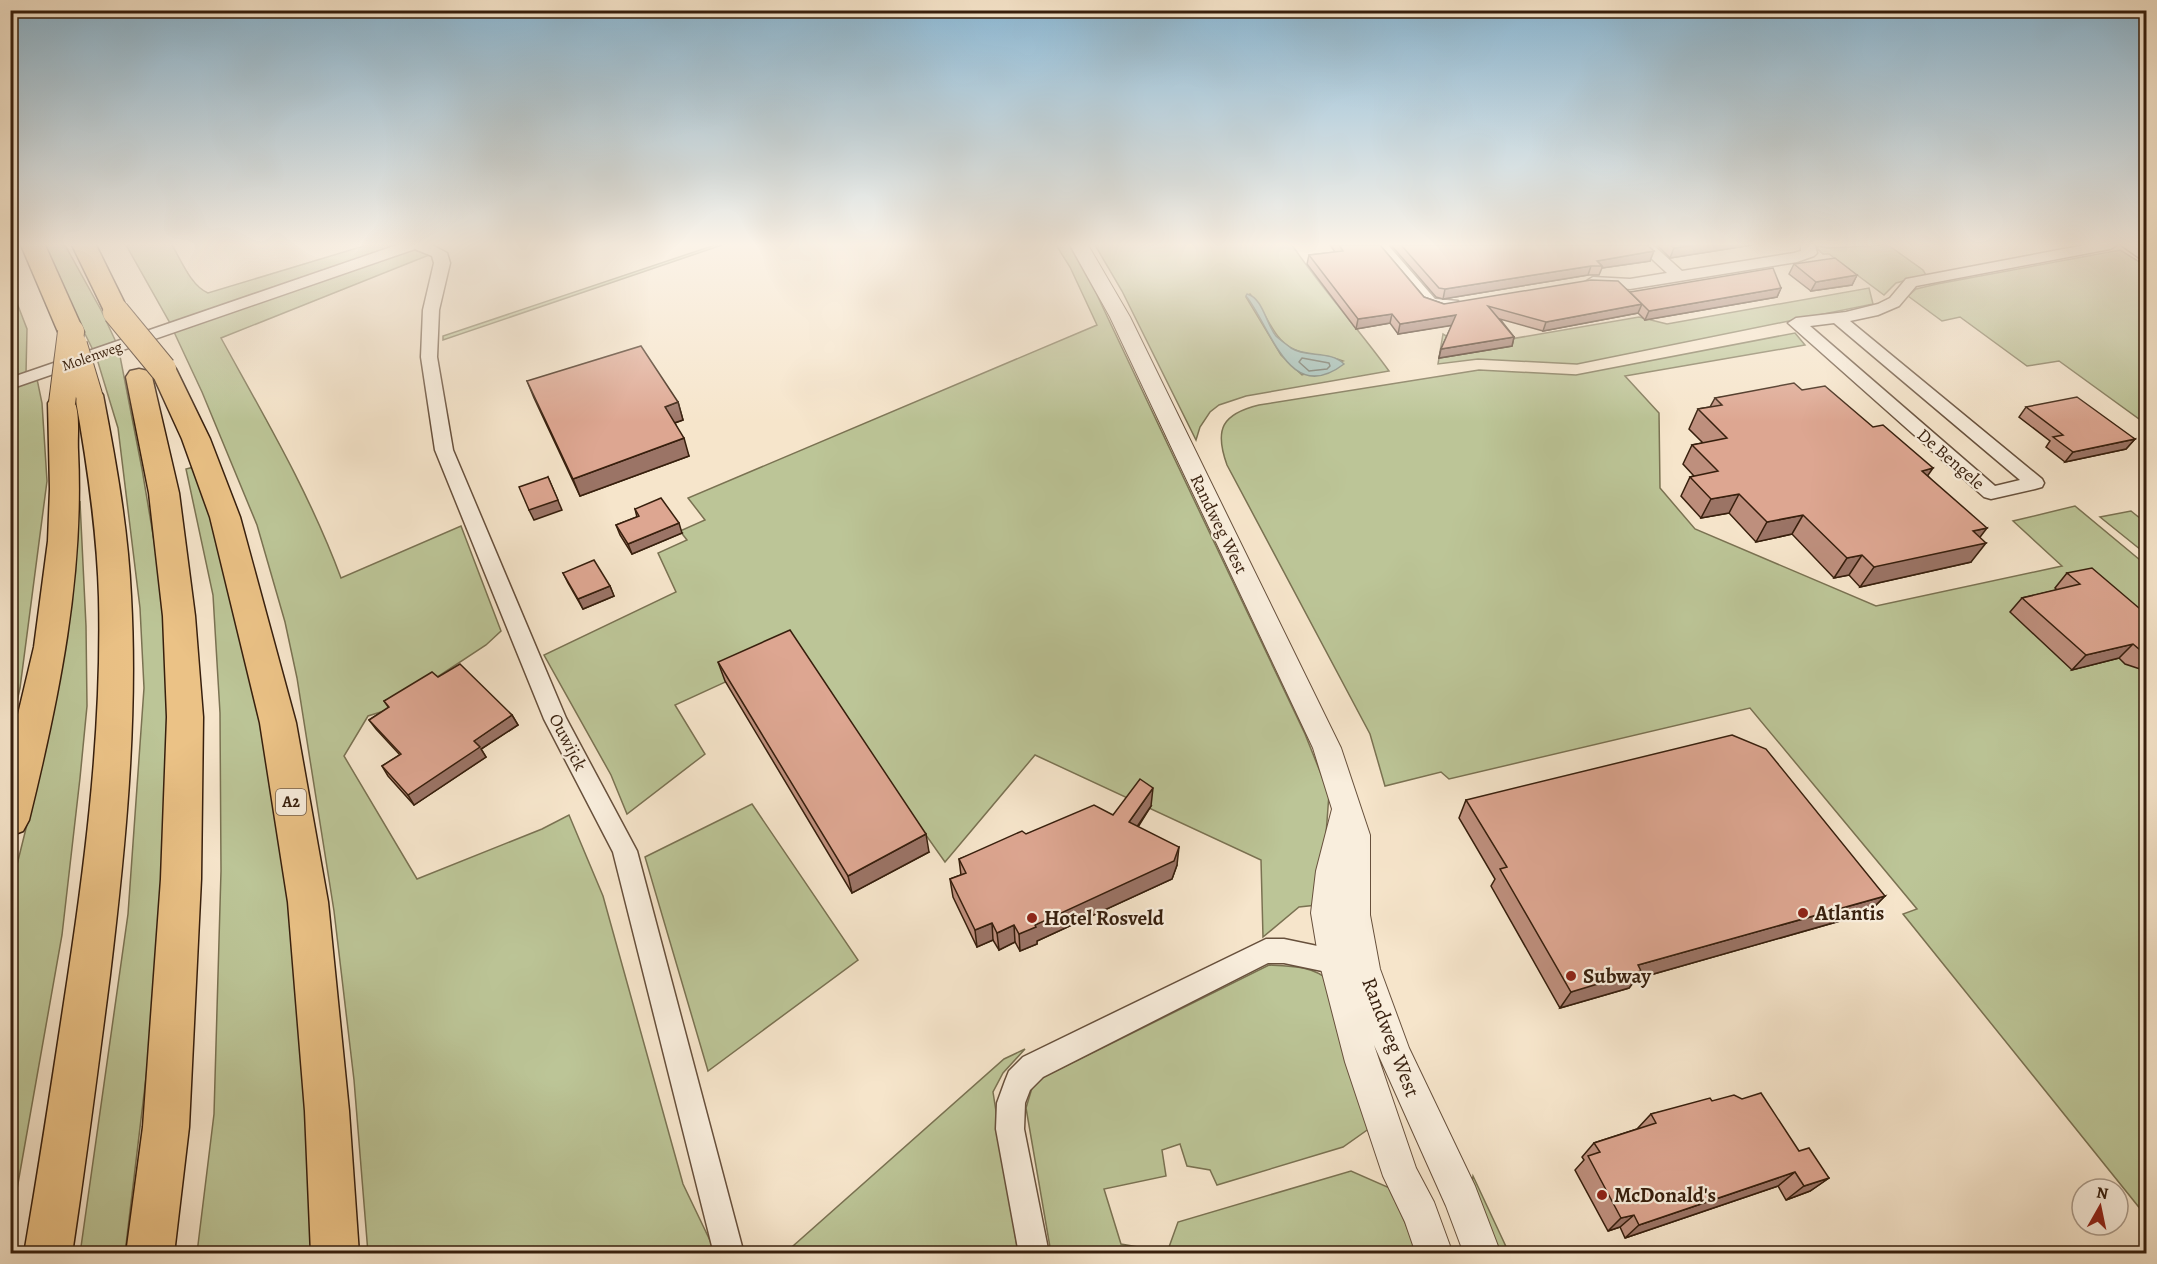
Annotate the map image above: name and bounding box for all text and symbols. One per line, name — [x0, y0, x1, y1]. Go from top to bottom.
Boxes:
street label: Molenweg — [59, 336, 125, 376]
street label: De Bengele — [1912, 423, 1990, 495]
street label: Randweg West — [1185, 470, 1254, 578]
street label: Ouwijck — [543, 709, 593, 775]
road number: A2 — [276, 789, 306, 815]
place label: Atlantis — [1814, 899, 1884, 927]
place label: Hotel Rosveld — [1044, 904, 1165, 932]
marker: Atlantis — [1796, 906, 1810, 920]
marker: Hotel Rosveld — [1025, 911, 1039, 925]
place label: Subway — [1583, 962, 1652, 990]
marker: Subway — [1564, 969, 1578, 983]
street label: Randweg West — [1355, 973, 1427, 1101]
north arrow — [2070, 1177, 2130, 1237]
place label: McDonald's — [1614, 1181, 1716, 1209]
text: N — [2095, 1181, 2110, 1205]
marker: McDonald's — [1595, 1188, 1609, 1202]

